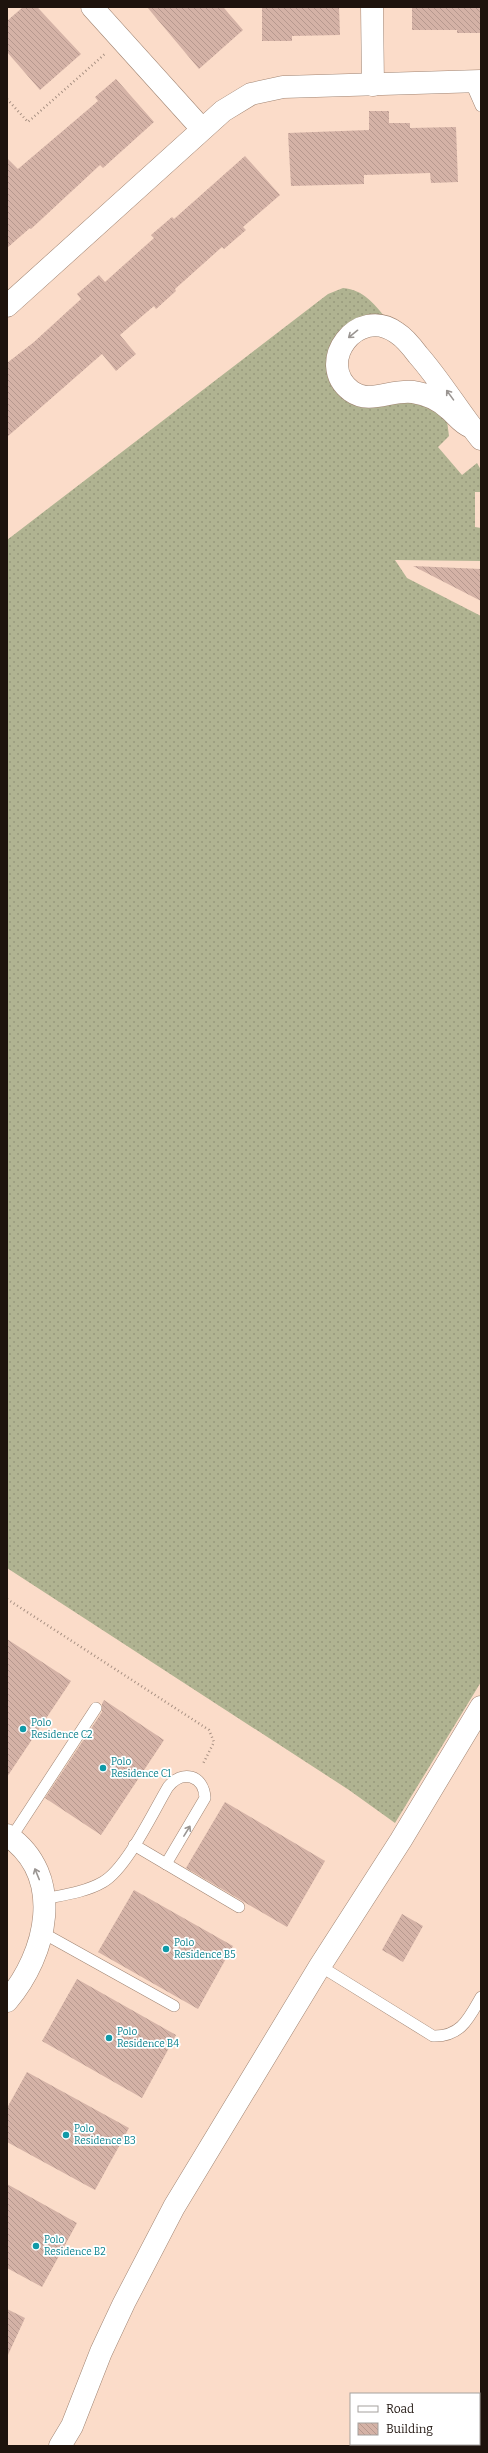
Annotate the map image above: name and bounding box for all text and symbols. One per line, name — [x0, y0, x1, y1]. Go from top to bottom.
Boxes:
one-way arrow — [347, 329, 358, 338]
one-way arrow — [446, 389, 454, 400]
place label: Polo Residence C2 — [31, 1717, 93, 1741]
marker: Polo Residence C2 — [18, 1724, 28, 1734]
place label: Polo Residence C1 — [111, 1756, 171, 1780]
marker: Polo Residence C1 — [98, 1763, 108, 1773]
one-way arrow — [183, 1825, 191, 1837]
one-way arrow — [33, 1869, 41, 1881]
place label: Polo Residence B5 — [174, 1937, 236, 1961]
marker: Polo Residence B5 — [161, 1944, 171, 1954]
place label: Polo Residence B4 — [117, 2026, 179, 2050]
marker: Polo Residence B4 — [104, 2033, 114, 2043]
place label: Polo Residence B3 — [74, 2123, 136, 2147]
marker: Polo Residence B3 — [61, 2130, 71, 2140]
place label: Polo Residence B2 — [44, 2234, 106, 2258]
marker: Polo Residence B2 — [31, 2241, 41, 2251]
legend — [350, 2393, 480, 2445]
text: Road — [386, 2402, 414, 2416]
text: Building — [386, 2422, 433, 2436]

